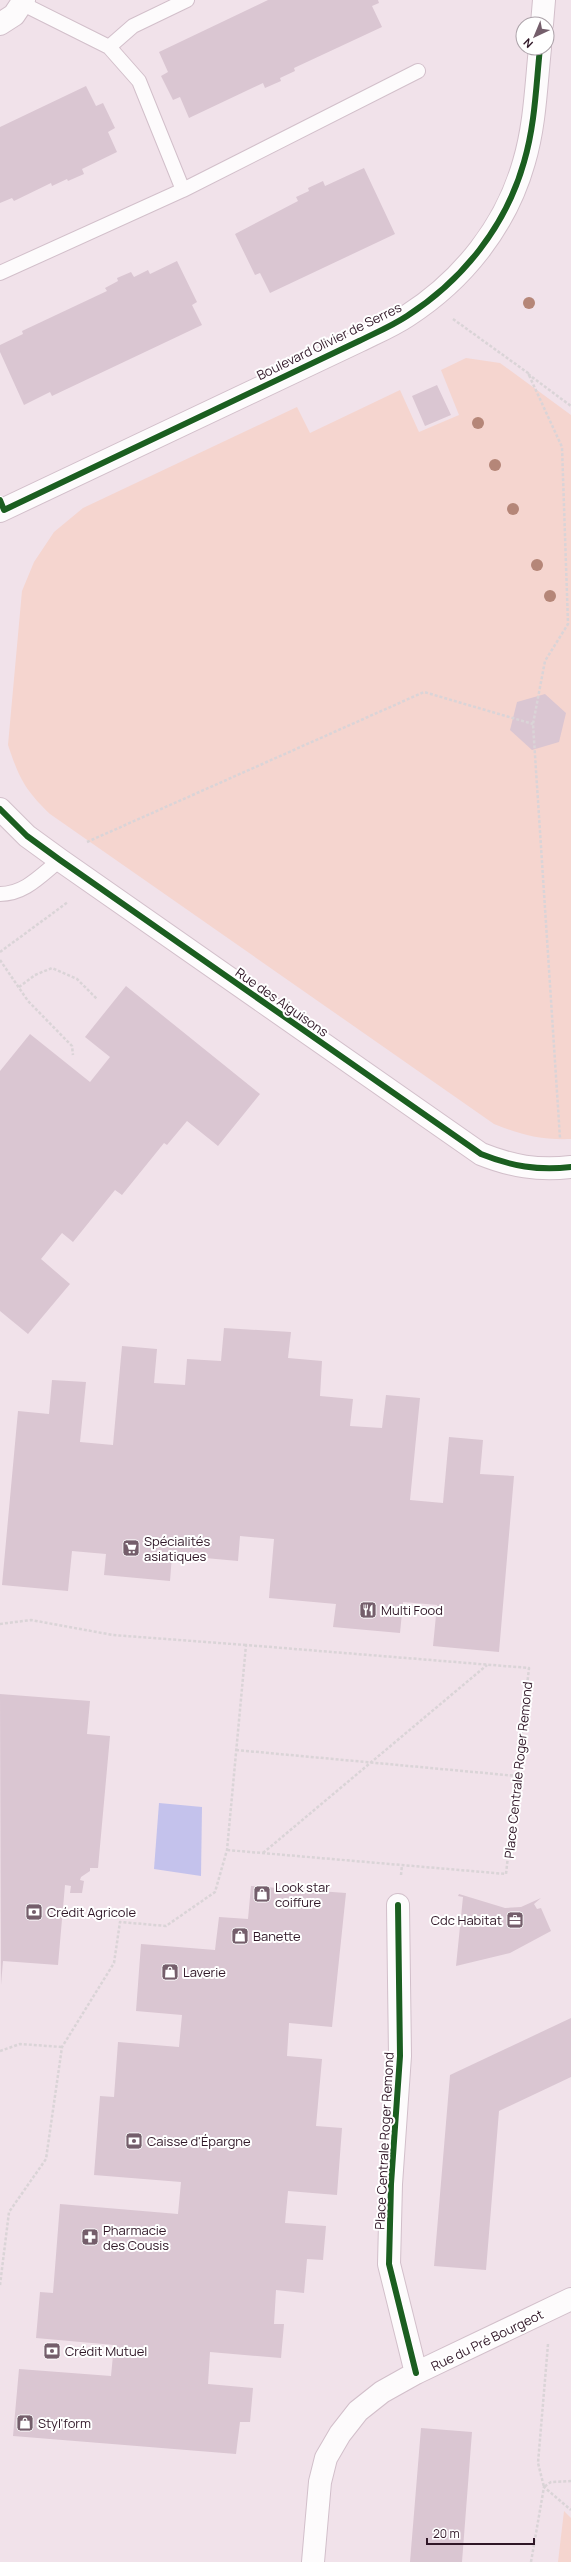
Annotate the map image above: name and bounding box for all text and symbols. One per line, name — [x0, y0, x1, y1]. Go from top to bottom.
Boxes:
north arrow — [515, 16, 555, 56]
text: N — [520, 35, 536, 52]
street label: Boulevard Olivier de Serres — [253, 298, 405, 384]
street label: Rue des Aiguisons — [232, 963, 332, 1041]
place label: Spécialités asiatiques — [144, 1532, 210, 1565]
supermarket icon: Spécialités asiatiques — [121, 1538, 141, 1558]
restaurant icon: Multi Food — [358, 1600, 378, 1620]
place label: Multi Food — [381, 1601, 443, 1619]
street label: Place Centrale Roger Remond — [500, 1681, 536, 1859]
place label: Look star coiffure — [275, 1878, 330, 1911]
shop icon: Look star coiffure — [252, 1884, 272, 1904]
bank icon: Crédit Agricole — [24, 1902, 44, 1922]
place label: Crédit Agricole — [47, 1903, 137, 1921]
office icon: Cdc Habitat — [505, 1910, 525, 1930]
place label: Cdc Habitat — [431, 1911, 502, 1929]
shop icon: Banette — [230, 1926, 250, 1946]
place label: Banette — [253, 1927, 301, 1945]
shop icon: Laverie — [160, 1962, 180, 1982]
place label: Laverie — [183, 1963, 226, 1981]
street label: Place Centrale Roger Remond — [370, 2052, 398, 2230]
bank icon: Caisse d'Épargne — [124, 2131, 144, 2151]
place label: Caisse d'Épargne — [147, 2132, 251, 2150]
place label: Pharmacie des Cousis — [103, 2221, 169, 2254]
pharmacy icon: Pharmacie des Cousis — [80, 2227, 100, 2247]
street label: Rue du Pré Bourgeot — [428, 2305, 546, 2375]
bank icon: Crédit Mutuel — [42, 2341, 62, 2361]
place label: Crédit Mutuel — [65, 2342, 147, 2360]
shop icon: Styl'form — [15, 2413, 35, 2433]
place label: Styl'form — [38, 2414, 91, 2432]
scale bar — [427, 2520, 534, 2546]
text: 20 m — [433, 2525, 460, 2542]

